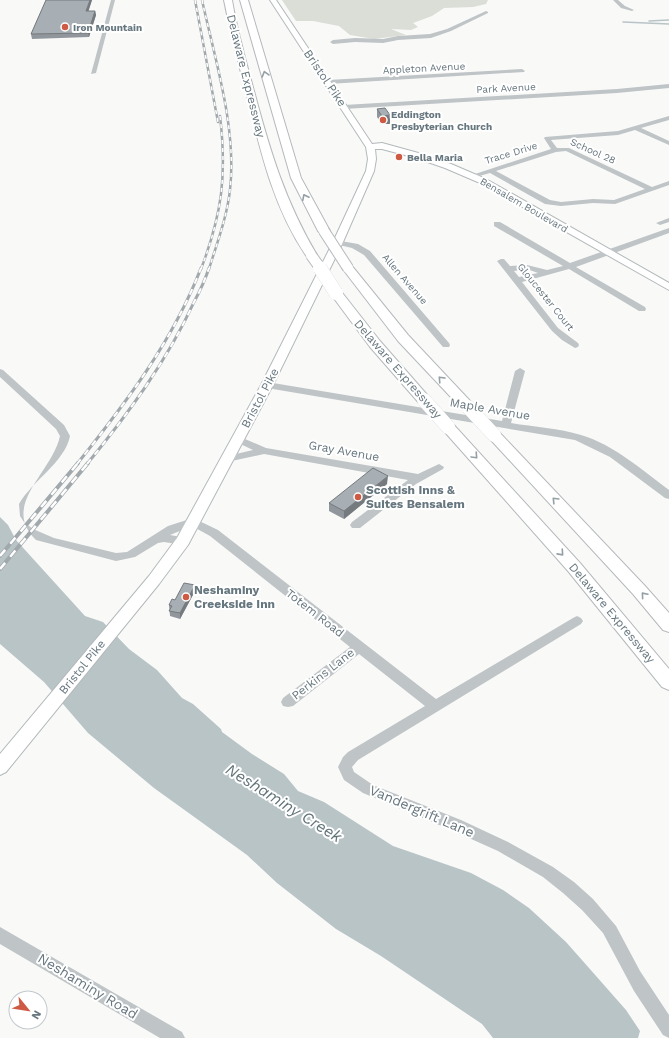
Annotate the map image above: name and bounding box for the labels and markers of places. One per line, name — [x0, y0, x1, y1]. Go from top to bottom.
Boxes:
marker: Iron Mountain — [60, 22, 70, 32]
place label: Iron Mountain — [73, 22, 142, 33]
place label: Eddington Presbyterian Church — [391, 109, 492, 132]
marker: Eddington Presbyterian Church — [378, 115, 388, 125]
marker: Bella Maria — [394, 152, 404, 162]
place label: Bella Maria — [407, 152, 463, 163]
place label: Scottish Inns & Suites Bensalem — [366, 483, 465, 511]
marker: Scottish Inns & Suites Bensalem — [353, 492, 363, 502]
place label: Neshaminy Creekside Inn — [194, 583, 275, 611]
marker: Neshaminy Creekside Inn — [181, 592, 191, 602]

